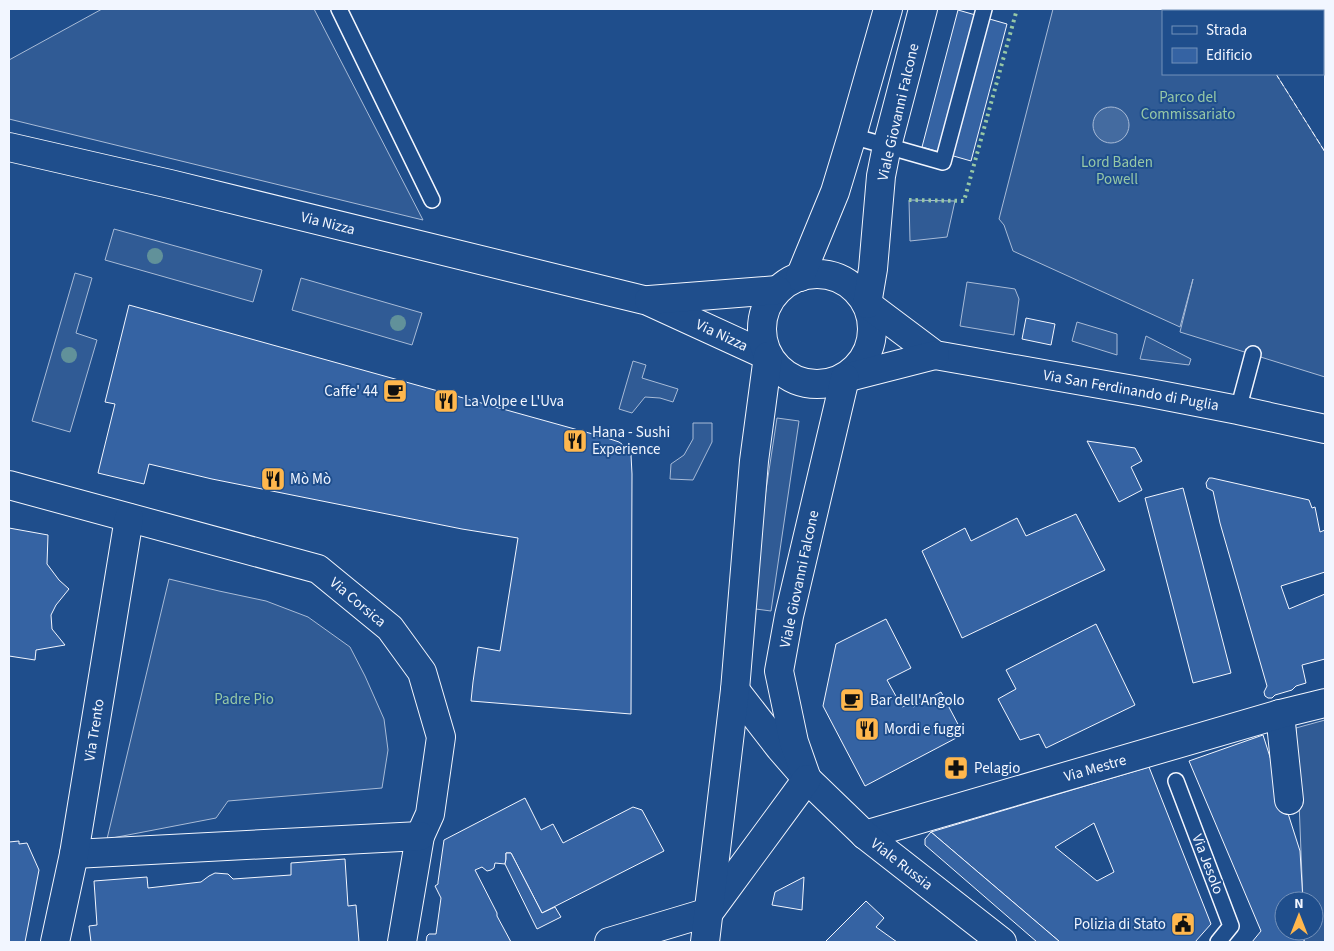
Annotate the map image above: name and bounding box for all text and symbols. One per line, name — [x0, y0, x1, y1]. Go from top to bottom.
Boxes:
legend — [1162, 10, 1324, 75]
text: Strada — [1206, 20, 1247, 41]
street label: Viale Giovanni Falcone — [872, 41, 924, 183]
text: Edificio — [1206, 45, 1253, 66]
park label: Parco del Commissariato — [1141, 87, 1235, 125]
park label: Lord Baden Powell — [1081, 152, 1153, 190]
street label: Via Nizza — [298, 207, 357, 240]
street label: Via Nizza — [692, 314, 751, 357]
street label: Via San Ferdinando di Puglia — [1041, 365, 1220, 416]
cafe icon: Caffe' 44 — [382, 378, 408, 404]
place label: Caffe' 44 — [324, 381, 379, 402]
restaurant icon: La Volpe e L'Uva — [433, 388, 459, 414]
place label: La Volpe e L'Uva — [464, 391, 564, 412]
place label: Hana - Sushi Experience — [592, 422, 670, 460]
restaurant icon: Hana - Sushi Experience — [562, 428, 588, 454]
restaurant icon: Mò Mò — [260, 466, 286, 492]
place label: Mò Mò — [290, 469, 331, 490]
street label: Viale Giovanni Falcone — [775, 508, 824, 650]
street label: Via Corsica — [325, 572, 390, 632]
cafe icon: Bar dell'Angolo — [839, 687, 865, 713]
park label: Padre Pio — [214, 689, 274, 710]
place label: Bar dell'Angolo — [870, 690, 965, 711]
street label: Via Trento — [79, 697, 110, 763]
restaurant icon: Mordi e fuggi — [854, 716, 880, 742]
place label: Mordi e fuggi — [884, 719, 965, 740]
street label: Via Mestre — [1062, 750, 1129, 787]
pharmacy icon: Pelagio — [943, 755, 969, 781]
place label: Pelagio — [974, 758, 1020, 779]
street label: Via Jesolo — [1186, 831, 1229, 897]
street label: Viale Russia — [866, 833, 937, 895]
north arrow — [1274, 891, 1324, 941]
text: N — [1294, 894, 1304, 914]
public building icon: Polizia di Stato — [1170, 911, 1196, 937]
place label: Polizia di Stato — [1074, 914, 1166, 935]

